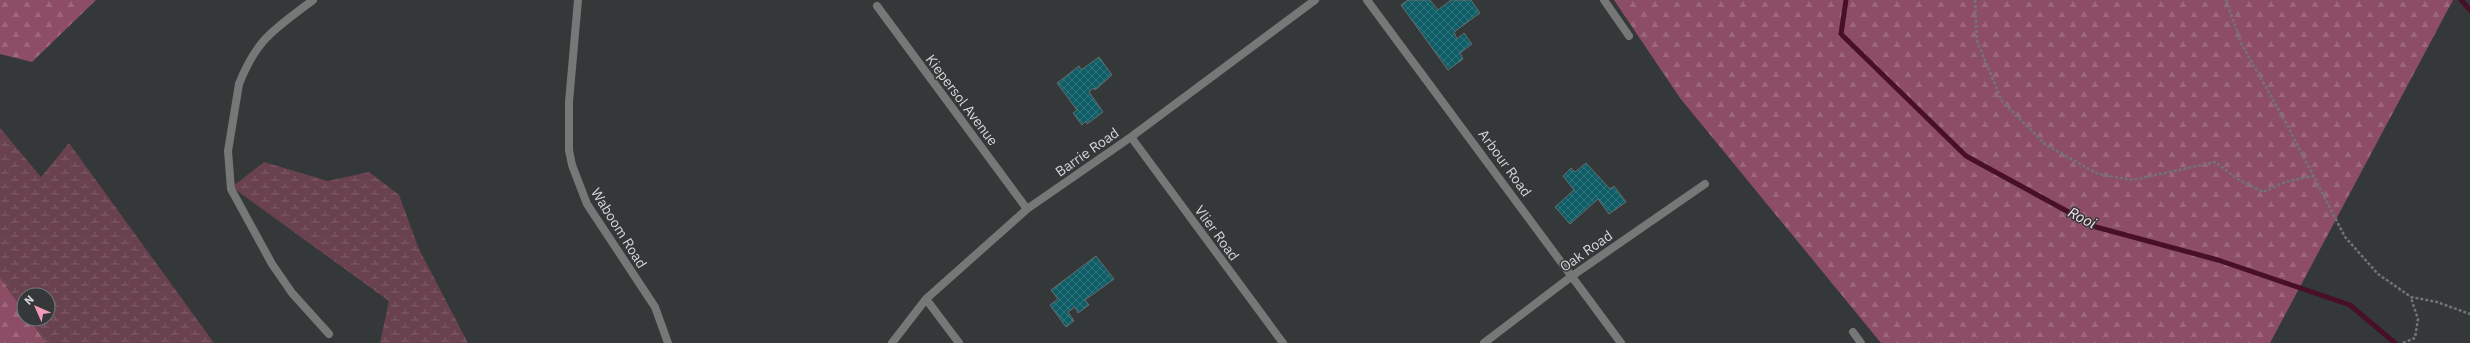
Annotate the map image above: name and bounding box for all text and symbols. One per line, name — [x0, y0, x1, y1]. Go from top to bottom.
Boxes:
street label: Kiepersol Avenue — [922, 51, 1002, 149]
street label: Barrie Road — [1052, 124, 1122, 180]
street label: Arbour Road — [1475, 126, 1535, 200]
street label: Waboom Road — [587, 185, 651, 271]
street label: Vlier Road — [1191, 202, 1243, 264]
water label: Rooi — [2065, 202, 2100, 233]
street label: Oak Road — [1556, 226, 1616, 276]
north arrow — [16, 287, 56, 327]
text: N — [21, 292, 37, 308]

